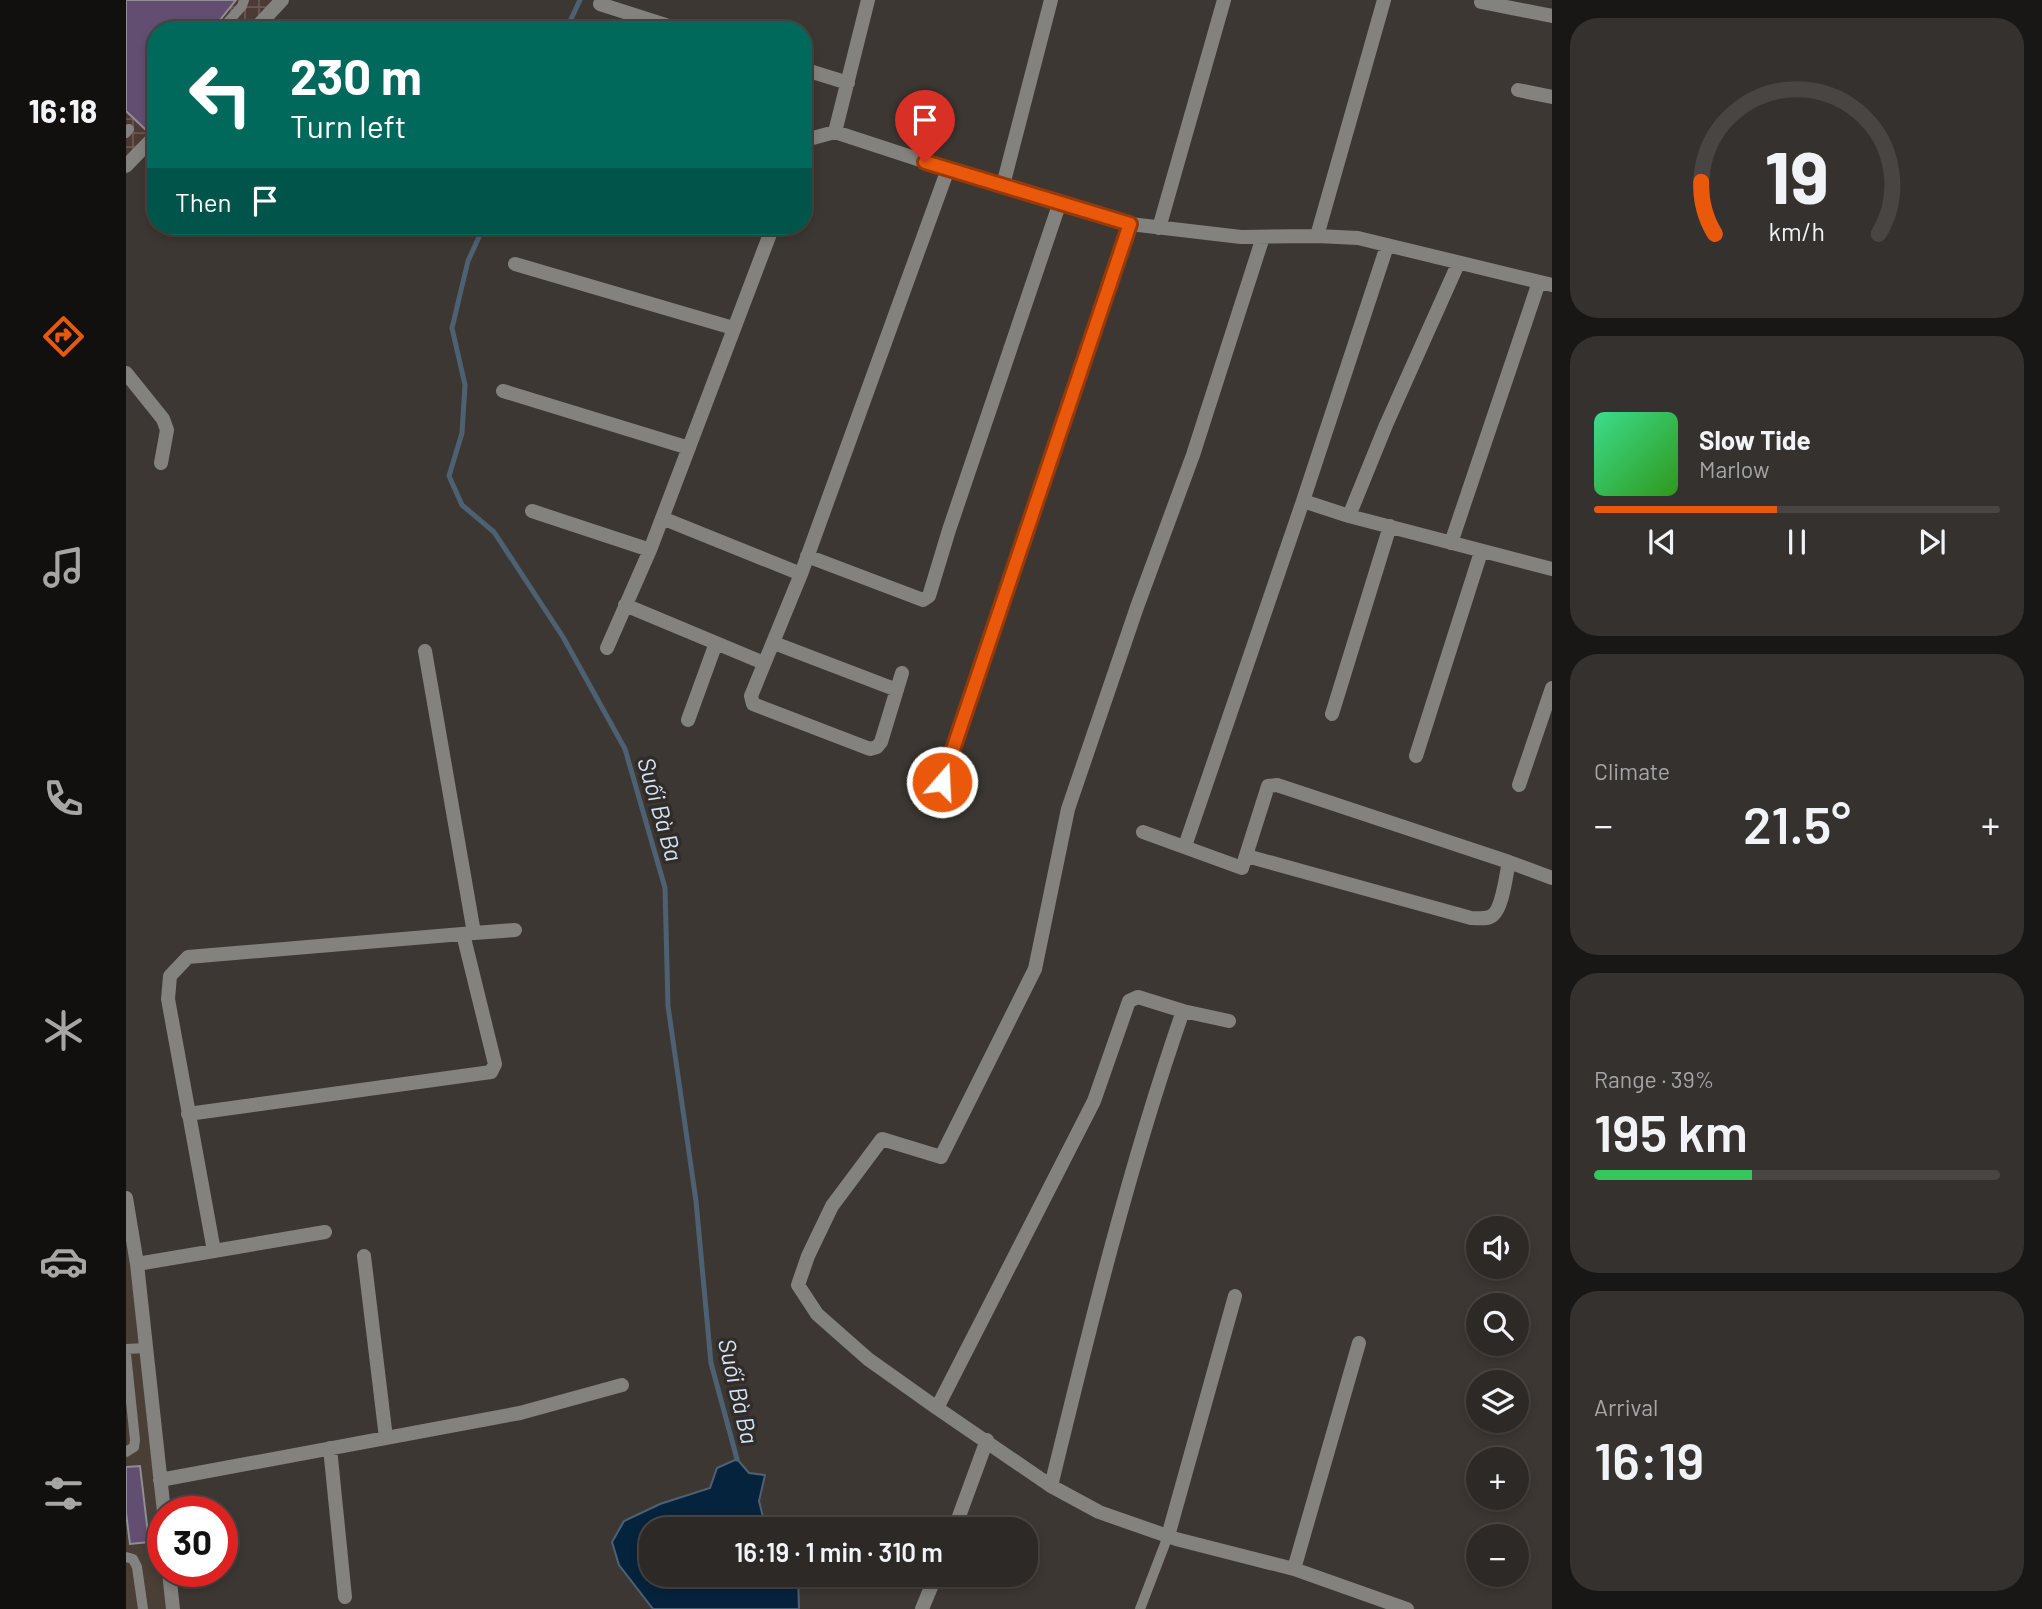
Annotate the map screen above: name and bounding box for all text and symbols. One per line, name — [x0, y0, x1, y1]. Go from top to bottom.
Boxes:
text: 230 m — [290, 46, 422, 105]
icon: left — [175, 49, 266, 140]
pin — [895, 90, 955, 162]
text: 16:18 — [29, 91, 97, 129]
icon: arrive — [906, 101, 944, 139]
text: Turn left — [290, 106, 407, 144]
text: 19 — [1765, 131, 1829, 219]
icon: arrive — [246, 182, 284, 220]
text: Then — [175, 186, 232, 217]
text: km/h — [1769, 216, 1825, 246]
icon: directions — [39, 312, 88, 361]
text: Slow Tide — [1699, 424, 1811, 455]
text: Marlow — [1699, 455, 1770, 483]
icon: previous — [1643, 523, 1681, 561]
icon: pause — [1778, 523, 1816, 561]
icon: next — [1913, 523, 1951, 561]
icon: music — [39, 543, 88, 592]
position arrow — [905, 745, 979, 819]
water label: Suối Bà Ba — [632, 754, 690, 864]
text: Climate — [1594, 757, 1670, 785]
icon: phone — [39, 774, 88, 823]
text: 21.5° — [1743, 792, 1851, 854]
text: − — [1594, 801, 1613, 847]
text: + — [1981, 801, 2000, 847]
icon: climate — [39, 1006, 88, 1055]
text: Range · 39% — [1594, 1065, 1714, 1093]
text: 195 km — [1594, 1100, 1748, 1162]
map controls — [1466, 1216, 1529, 1587]
button: sound — [1466, 1216, 1529, 1279]
icon: car — [39, 1237, 88, 1286]
button: search — [1466, 1293, 1529, 1356]
water label: Suối Bà Ba — [713, 1336, 765, 1446]
button: layers — [1466, 1370, 1529, 1433]
text: Arrival — [1594, 1393, 1658, 1421]
text: 16:19 — [1594, 1428, 1704, 1490]
button: + — [1466, 1447, 1529, 1510]
icon: filters — [39, 1469, 88, 1518]
speed limit sign: 30 — [147, 1496, 238, 1587]
button: − — [1466, 1524, 1529, 1587]
text: 16:19 · 1 min · 310 m — [734, 1536, 943, 1567]

